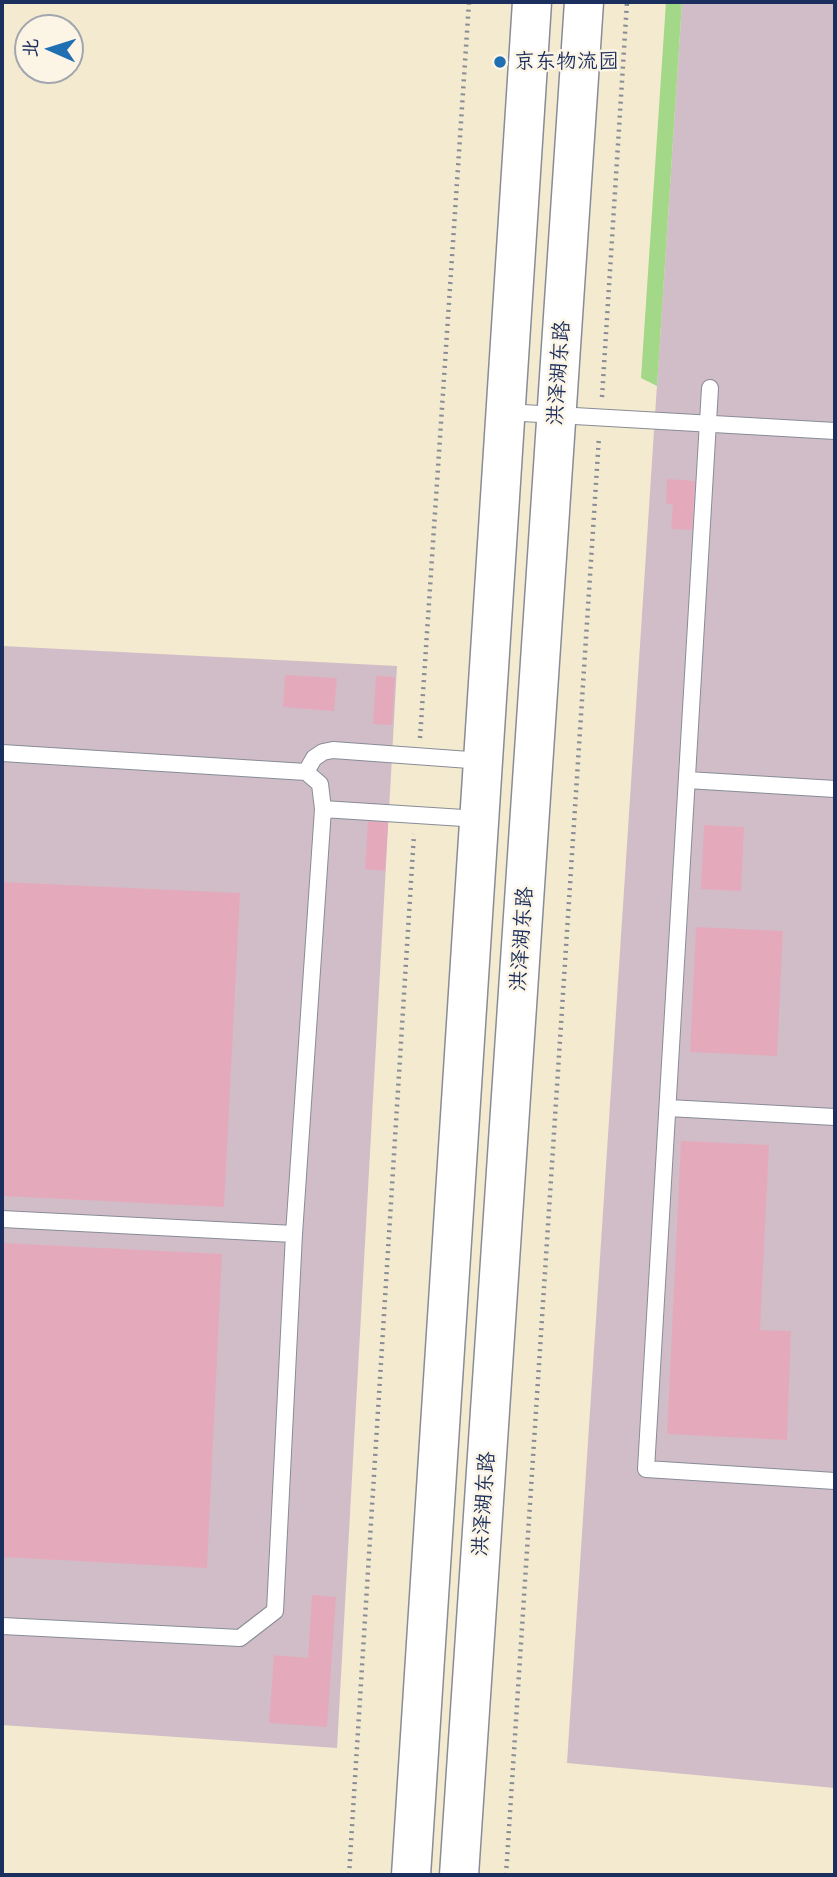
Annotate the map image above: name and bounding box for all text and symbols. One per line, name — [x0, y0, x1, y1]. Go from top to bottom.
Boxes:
north arrow — [14, 14, 84, 84]
text: 北 — [18, 38, 43, 58]
place label: 京东物流园 — [514, 49, 619, 75]
marker: 京东物流园 — [492, 54, 508, 70]
street label: 洪泽湖东路 — [543, 320, 575, 426]
street label: 洪泽湖东路 — [506, 886, 538, 992]
street label: 洪泽湖东路 — [468, 1451, 500, 1557]

